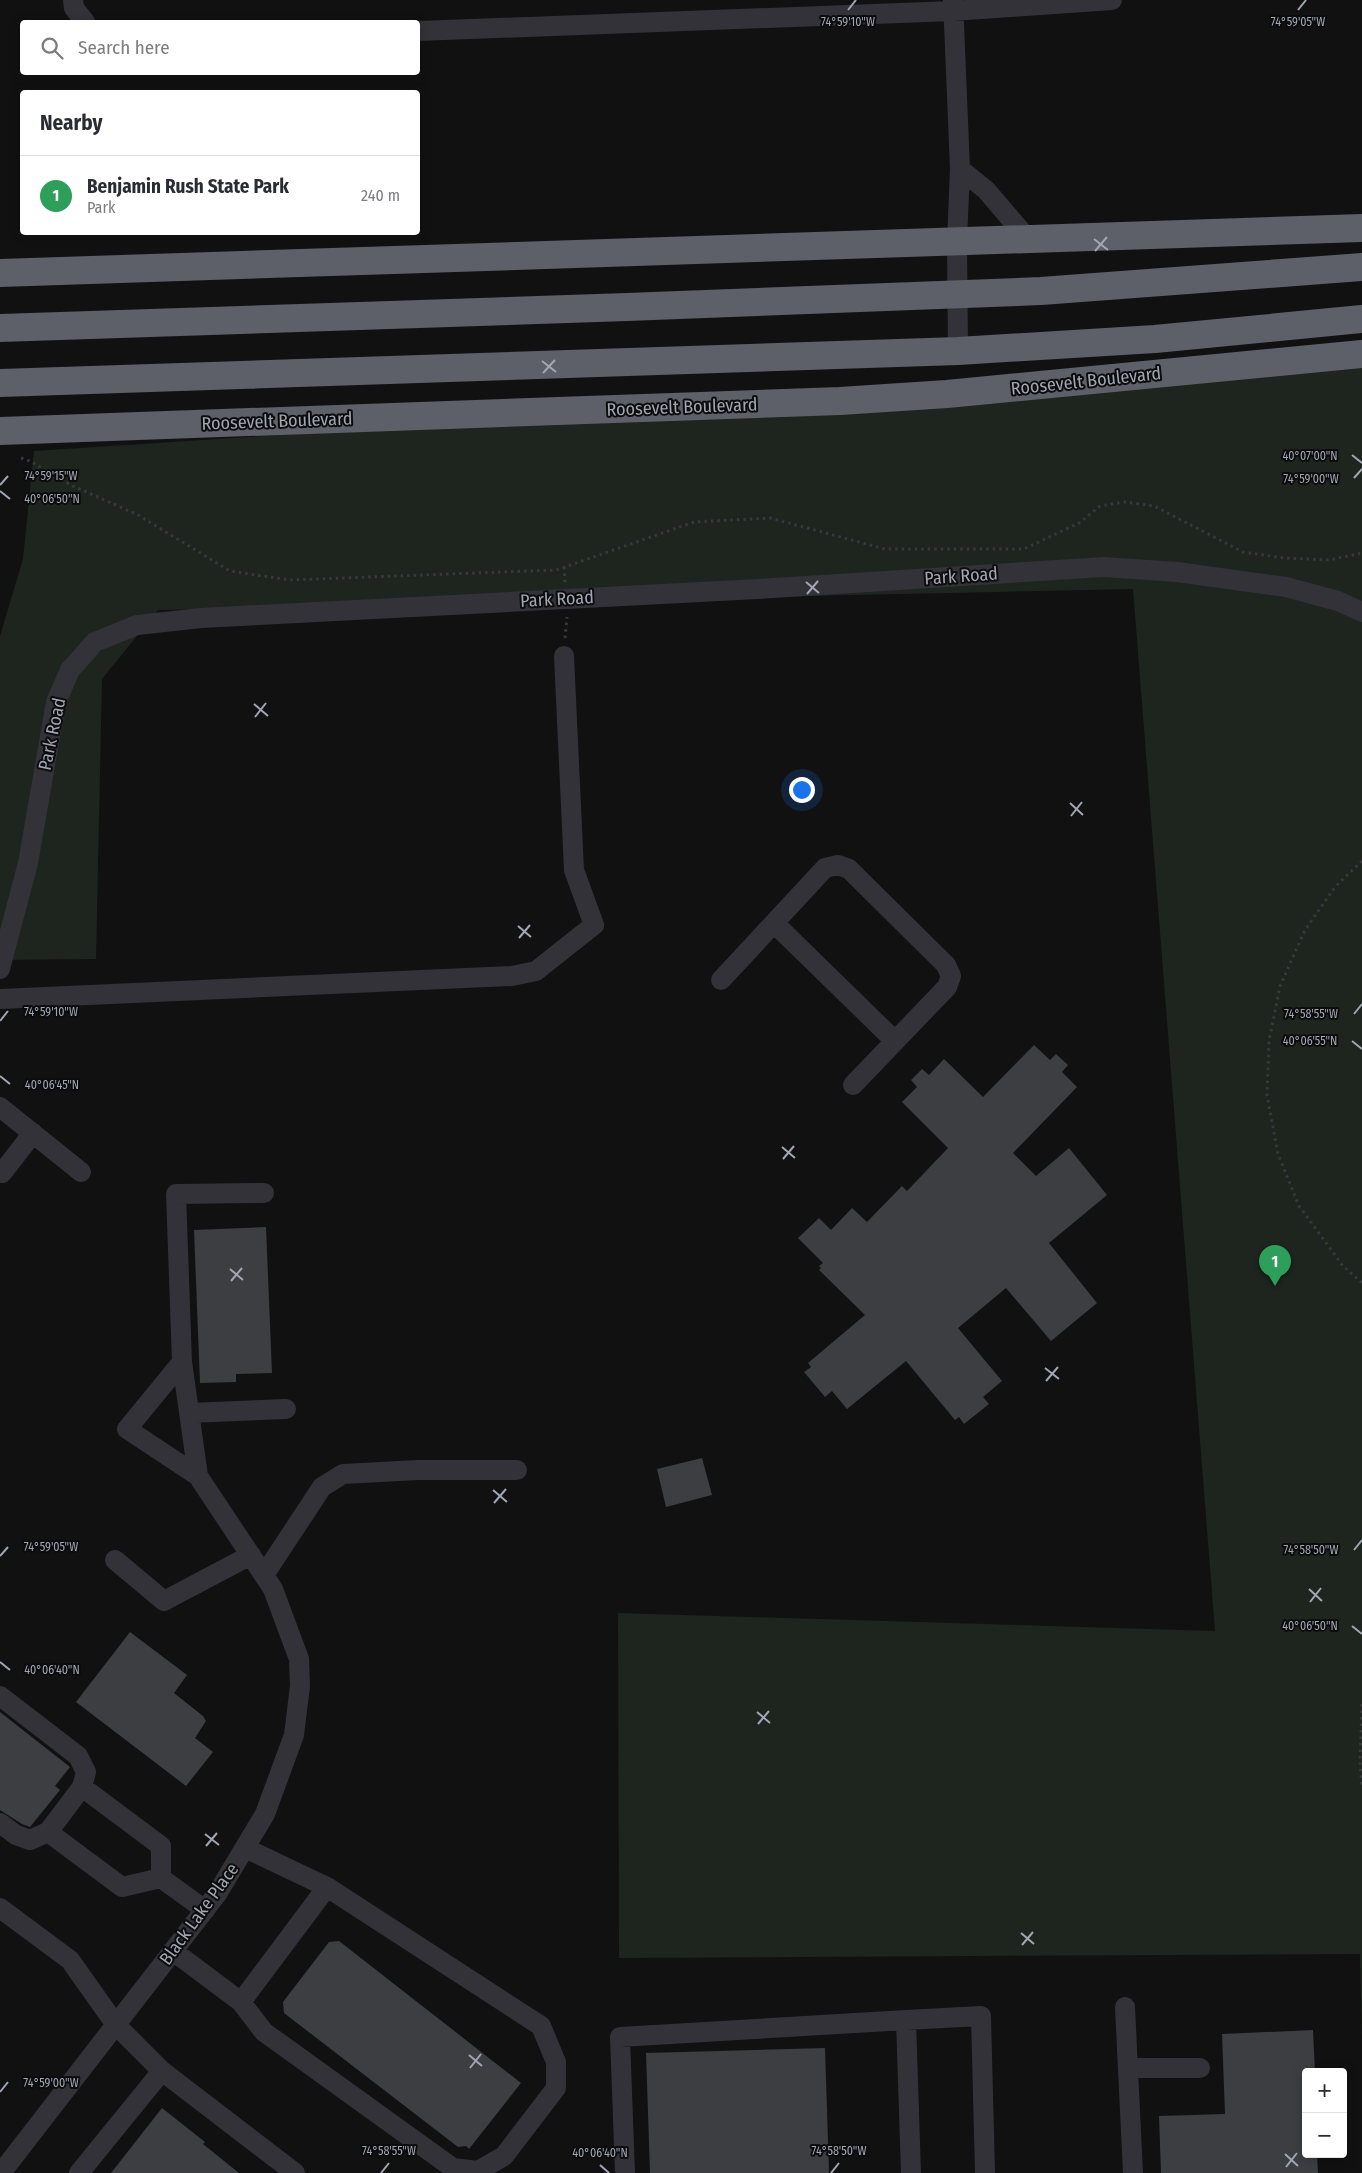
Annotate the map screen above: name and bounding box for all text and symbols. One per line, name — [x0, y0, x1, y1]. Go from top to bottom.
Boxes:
text: 74°59'10"W — [821, 15, 875, 29]
text: 74°59'05"W — [1271, 15, 1325, 29]
search box — [20, 20, 420, 75]
icon: search — [38, 34, 66, 62]
text: Search here — [78, 36, 170, 59]
text: Nearby — [40, 110, 102, 136]
text: Benjamin Rush State Park — [87, 175, 289, 198]
text: 1 — [53, 186, 59, 205]
text: 240 m — [361, 186, 400, 205]
text: Park — [87, 198, 115, 217]
street label: Roosevelt Boulevard — [1010, 362, 1162, 400]
street label: Roosevelt Boulevard — [606, 393, 758, 421]
street label: Roosevelt Boulevard — [201, 407, 353, 435]
text: 40°07'00"N — [1282, 449, 1338, 463]
text: 74°59'15"W — [25, 469, 77, 483]
text: 74°59'00"W — [1283, 472, 1339, 486]
text: 40°06'50"N — [24, 492, 80, 506]
street label: Park Road — [924, 562, 998, 590]
street label: Park Road — [520, 586, 594, 612]
street label: Park Road — [34, 696, 70, 772]
your location — [789, 777, 815, 803]
text: 74°59'10"W — [24, 1005, 78, 1019]
text: 74°58'55"W — [1284, 1007, 1338, 1021]
text: 40°06'55"N — [1283, 1034, 1337, 1048]
text: 40°06'45"N — [25, 1078, 79, 1092]
pin: 1 — [1259, 1245, 1291, 1286]
text: 74°59'05"W — [24, 1540, 78, 1554]
text: 74°58'50"W — [1284, 1543, 1338, 1557]
text: 40°06'50"N — [1282, 1619, 1338, 1633]
text: 40°06'40"N — [24, 1663, 80, 1677]
street label: Black Lake Place — [155, 1859, 243, 1969]
map controls — [1302, 2068, 1347, 2158]
button: + — [1302, 2068, 1347, 2113]
text: 74°59'00"W — [23, 2076, 79, 2090]
button: − — [1302, 2113, 1347, 2158]
text: 74°58'55"W — [362, 2144, 416, 2158]
text: 74°58'50"W — [812, 2144, 866, 2158]
text: 40°06'40"N — [572, 2146, 628, 2160]

